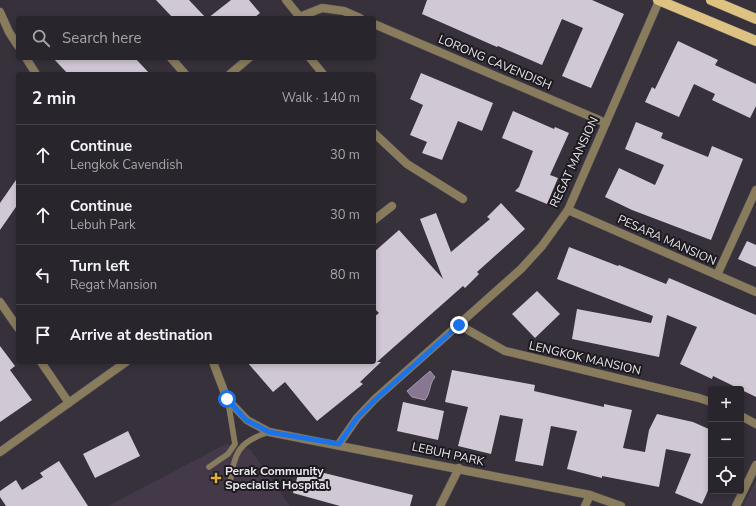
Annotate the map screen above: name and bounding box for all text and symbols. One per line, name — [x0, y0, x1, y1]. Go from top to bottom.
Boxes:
search box — [16, 16, 376, 60]
icon: search — [30, 27, 52, 49]
text: Search here — [62, 28, 142, 48]
street label: LORONG CAVENDISH — [436, 31, 554, 93]
text: 2 min — [32, 87, 76, 110]
text: Walk · 140 m — [282, 89, 360, 107]
street label: REGAT MANSION — [546, 114, 602, 210]
text: Continue — [70, 136, 132, 156]
icon: ahead — [32, 144, 54, 166]
text: 30 m — [330, 146, 360, 164]
text: Lengkok Cavendish — [70, 156, 183, 174]
text: Continue — [70, 196, 132, 216]
icon: ahead — [32, 204, 54, 226]
text: 30 m — [330, 206, 360, 224]
street label: PESARA MANSION — [615, 211, 719, 269]
text: Lebuh Park — [70, 216, 135, 234]
text: Turn left — [70, 256, 129, 276]
icon: left — [32, 264, 54, 286]
text: 80 m — [330, 266, 360, 284]
text: Regat Mansion — [70, 276, 157, 294]
route end — [450, 316, 468, 334]
icon: arrive — [32, 324, 54, 346]
text: Arrive at destination — [70, 325, 213, 345]
street label: LENGKOK MANSION — [527, 337, 643, 379]
map controls — [708, 386, 744, 494]
button: + — [708, 386, 744, 422]
route start — [218, 390, 236, 408]
button: − — [708, 422, 744, 458]
street label: LEBUH PARK — [410, 439, 486, 470]
button: locate — [708, 458, 744, 494]
place label: Perak Community Specialist Hospital — [225, 463, 330, 493]
marker: Perak Community Specialist Hospital — [210, 472, 222, 484]

